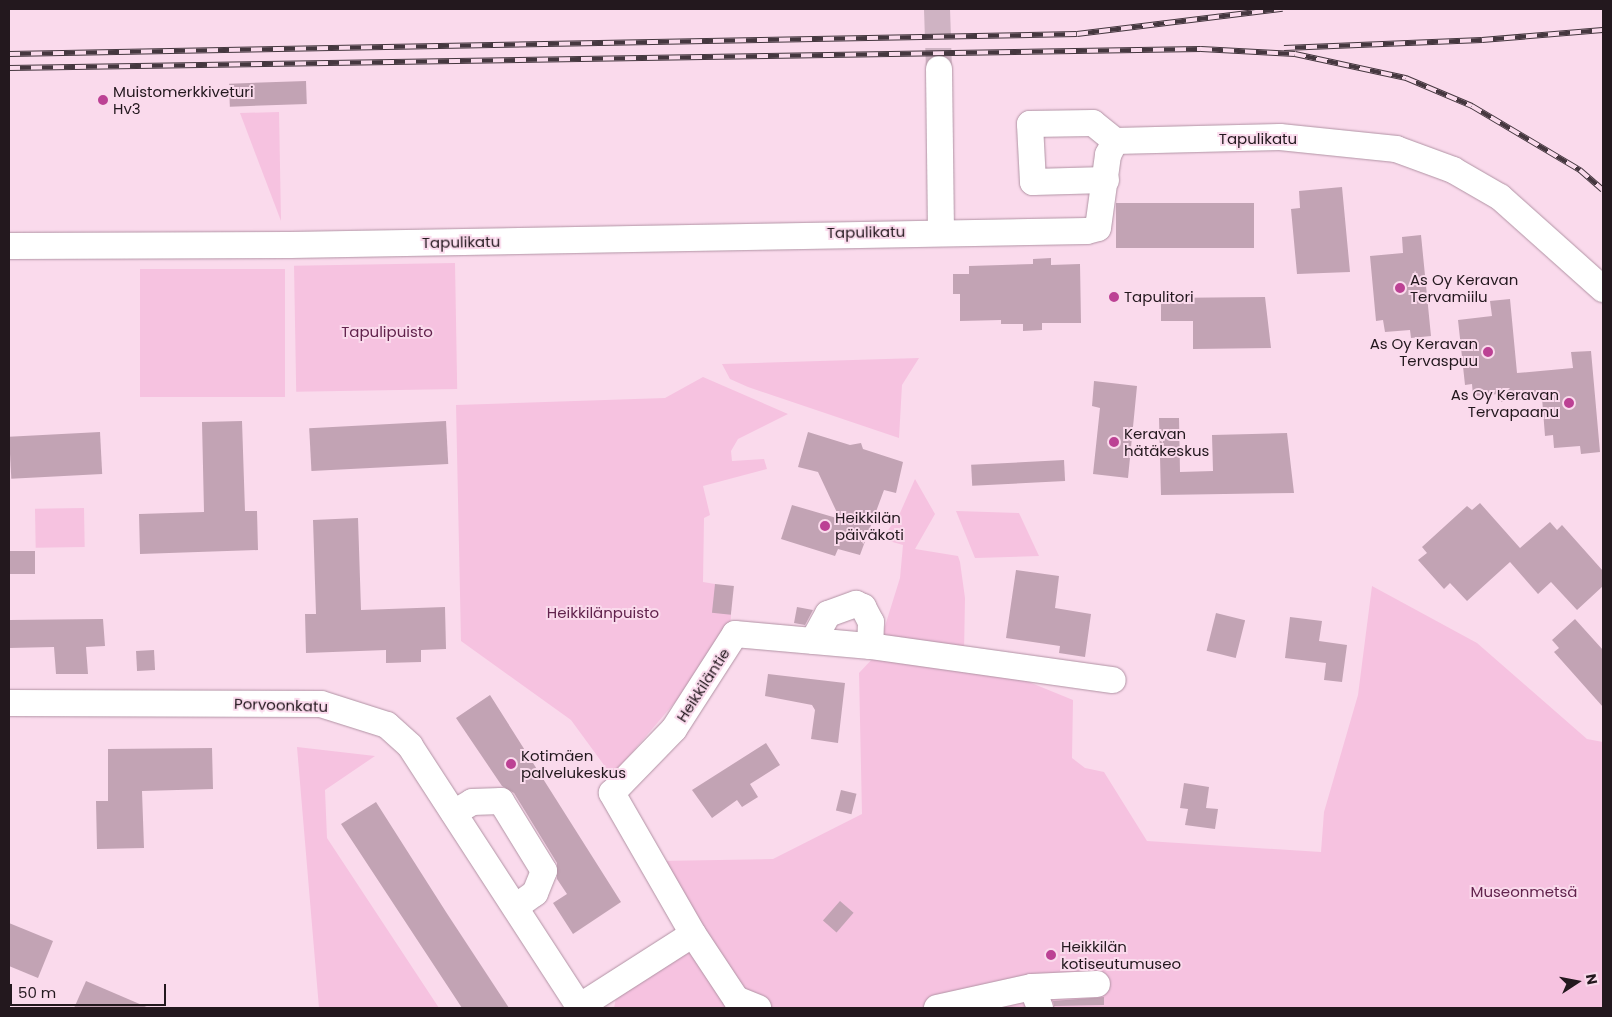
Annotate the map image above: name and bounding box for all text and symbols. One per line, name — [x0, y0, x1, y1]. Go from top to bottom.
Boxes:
place label: Muistomerkkiveturi Hv3 — [113, 82, 254, 117]
marker: Muistomerkkiveturi Hv3 — [97, 94, 109, 106]
street label: Tapulikatu — [1219, 130, 1297, 148]
street label: Tapulikatu — [827, 222, 905, 242]
street label: Tapulikatu — [422, 232, 500, 252]
place label: As Oy Keravan Tervamiilu — [1410, 270, 1518, 305]
marker: As Oy Keravan Tervamiilu — [1394, 282, 1406, 294]
place label: Tapulitori — [1124, 288, 1194, 306]
marker: Tapulitori — [1108, 291, 1120, 303]
park label: Tapulipuisto — [341, 323, 433, 341]
place label: As Oy Keravan Tervaspuu — [1370, 334, 1478, 369]
marker: As Oy Keravan Tervaspuu — [1482, 346, 1494, 358]
place label: As Oy Keravan Tervapaanu — [1451, 385, 1559, 420]
marker: As Oy Keravan Tervapaanu — [1563, 397, 1575, 409]
place label: Keravan hätäkeskus — [1124, 424, 1209, 459]
marker: Keravan hätäkeskus — [1108, 436, 1120, 448]
place label: Heikkilän päiväkoti — [835, 508, 904, 543]
marker: Heikkilän päiväkoti — [819, 520, 831, 532]
park label: Heikkilänpuisto — [547, 604, 659, 622]
street label: Heikkiläntie — [672, 645, 734, 725]
street label: Porvoonkatu — [234, 694, 328, 716]
place label: Kotimäen palvelukeskus — [521, 746, 626, 781]
marker: Kotimäen palvelukeskus — [505, 758, 517, 770]
park label: Museonmetsä — [1470, 883, 1578, 901]
place label: Heikkilän kotiseutumuseo — [1061, 937, 1181, 972]
marker: Heikkilän kotiseutumuseo — [1045, 949, 1057, 961]
north arrow — [1552, 957, 1602, 1007]
text: N — [1581, 972, 1603, 986]
scale bar — [12, 974, 169, 1006]
text: 50 m — [18, 982, 56, 1003]

